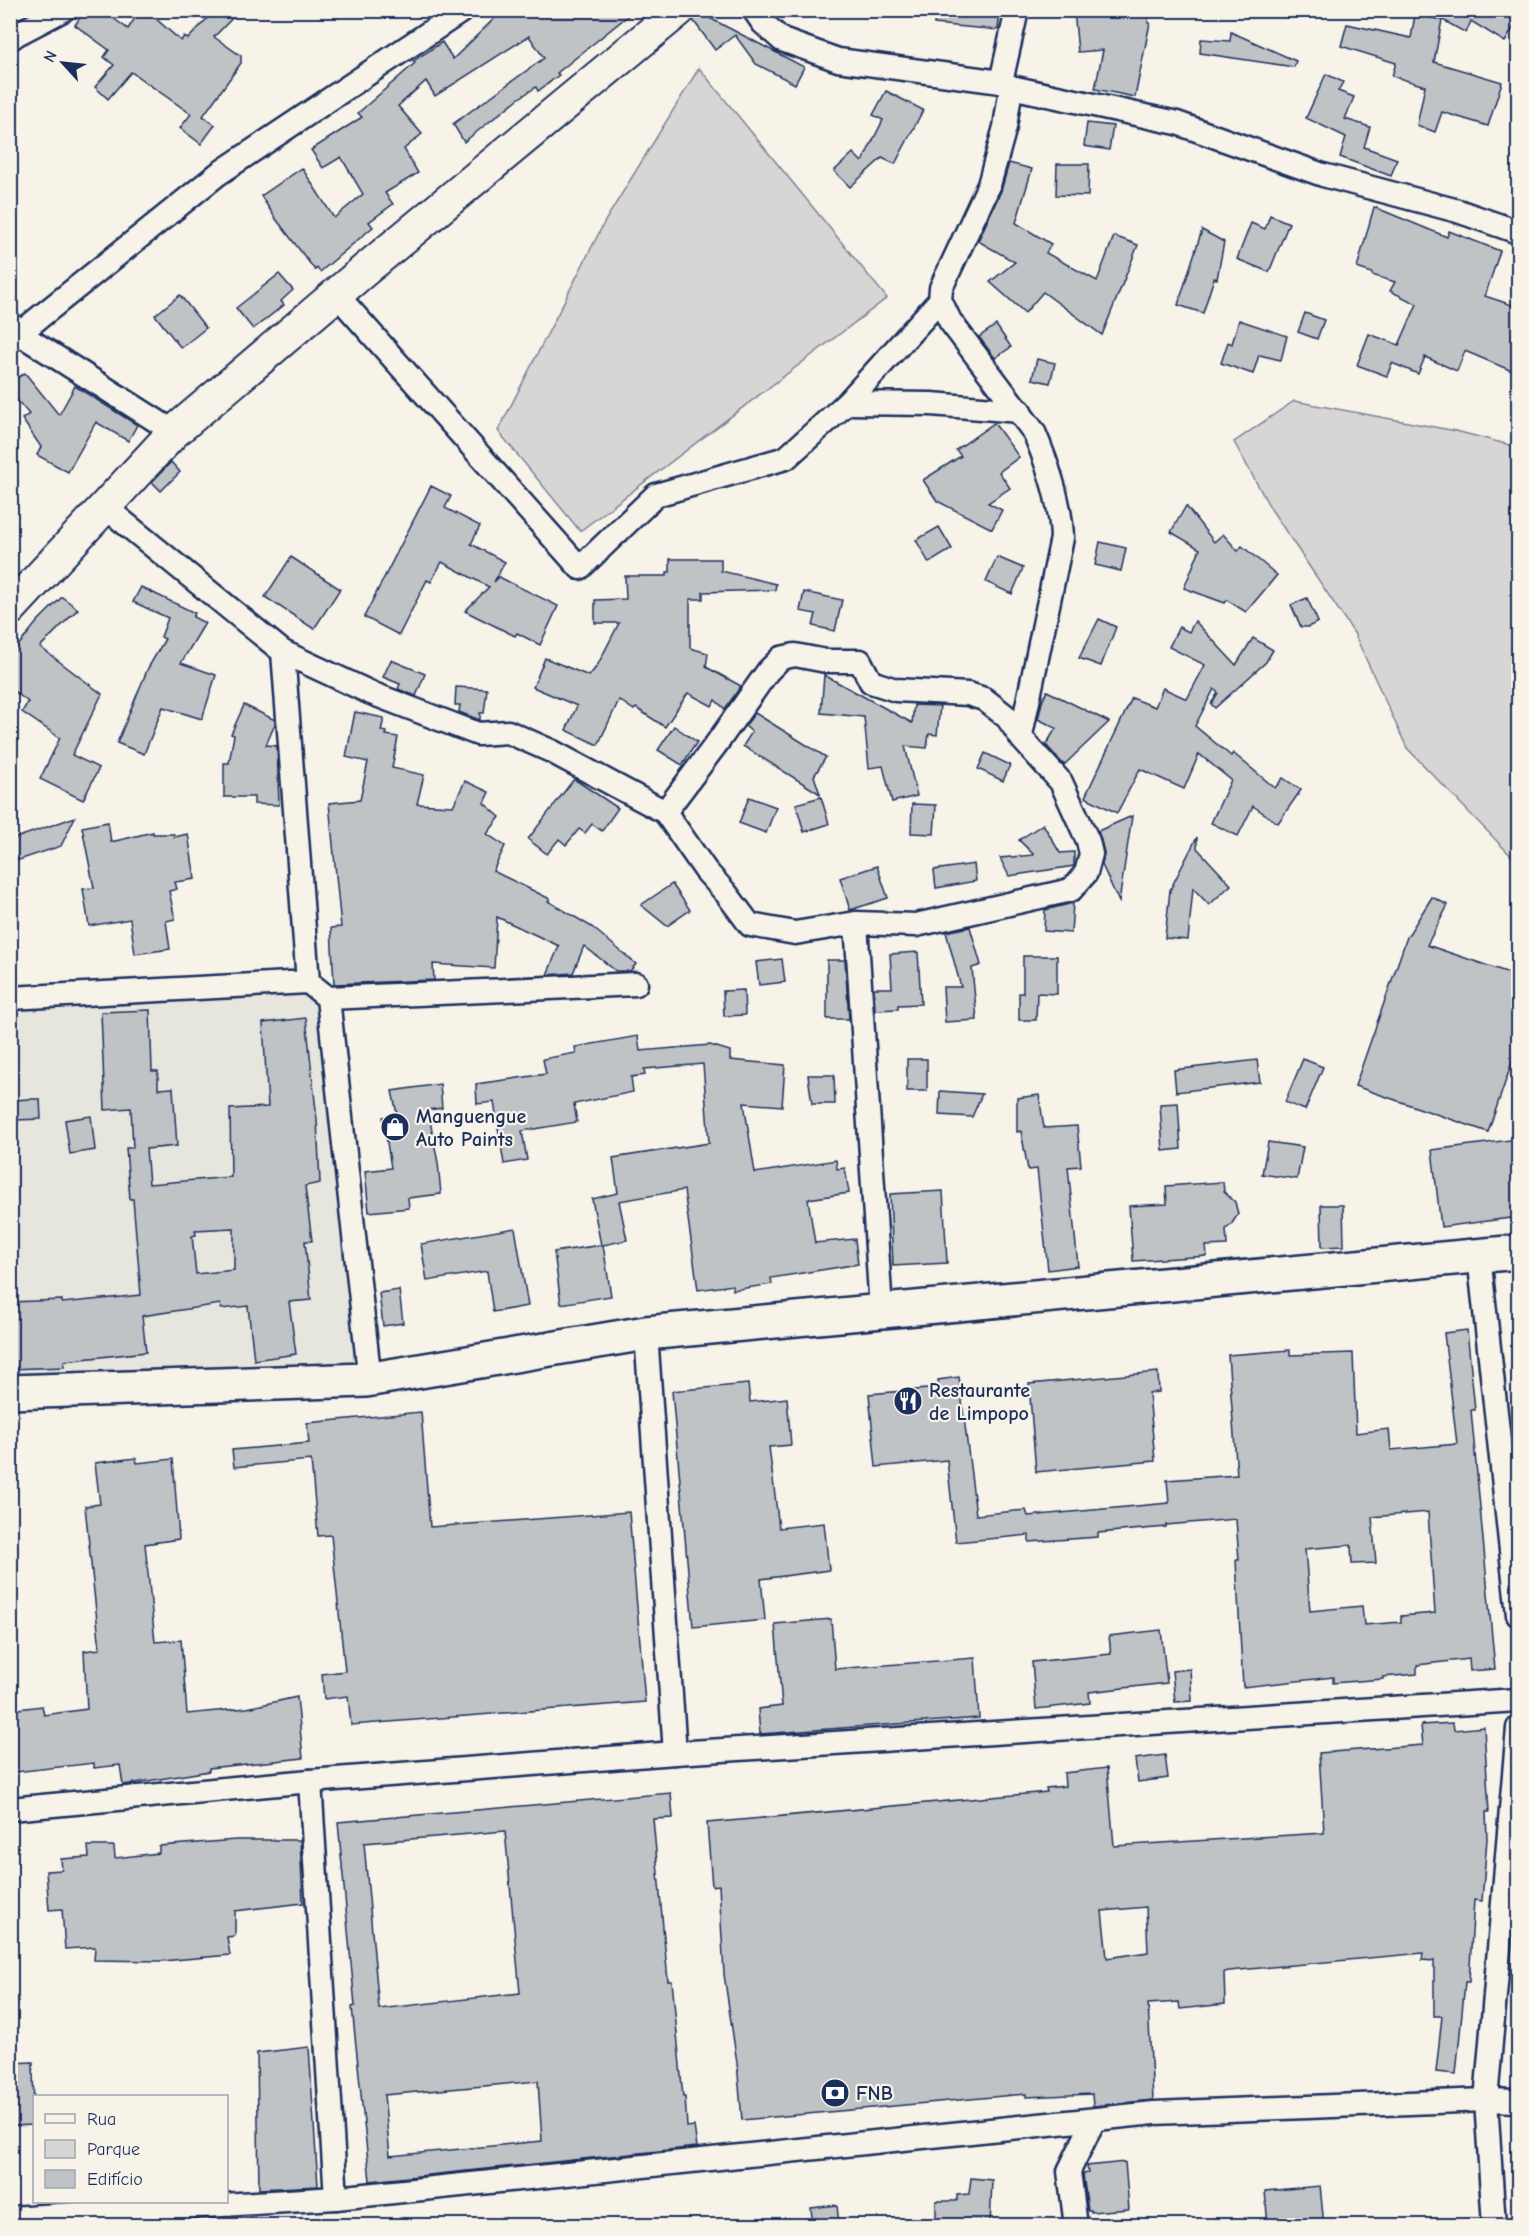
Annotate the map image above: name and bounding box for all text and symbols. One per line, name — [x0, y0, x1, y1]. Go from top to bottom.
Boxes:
north arrow — [33, 33, 93, 93]
text: N — [40, 48, 61, 65]
place label: Manguengue Auto Paints — [416, 1105, 526, 1151]
shop icon: Manguengue Auto Paints — [379, 1111, 411, 1143]
place label: Restaurante de Limpopo — [929, 1379, 1030, 1425]
restaurant icon: Restaurante de Limpopo — [892, 1385, 924, 1417]
bank icon: FNB — [819, 2077, 851, 2109]
place label: FNB — [856, 2082, 893, 2105]
legend — [33, 2095, 228, 2203]
text: Rua — [87, 2109, 116, 2130]
text: Parque — [87, 2139, 140, 2160]
text: Edifício — [87, 2169, 143, 2190]

